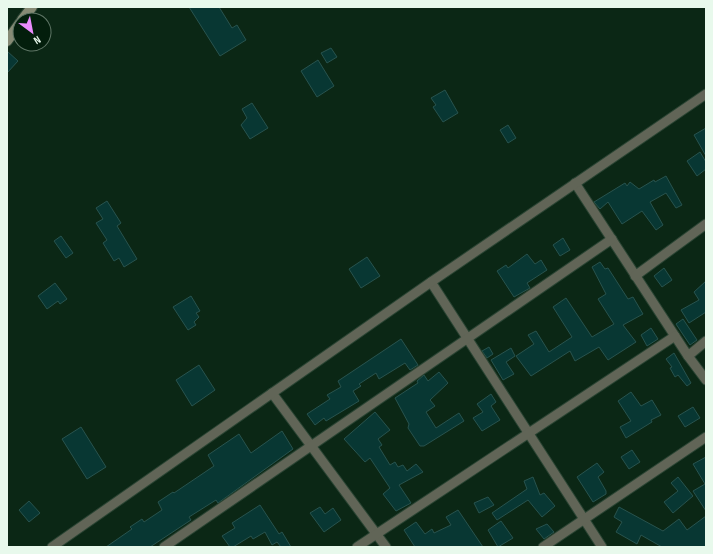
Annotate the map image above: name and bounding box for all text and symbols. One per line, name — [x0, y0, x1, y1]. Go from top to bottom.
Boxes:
north arrow — [12, 12, 52, 52]
text: N — [31, 33, 43, 47]

